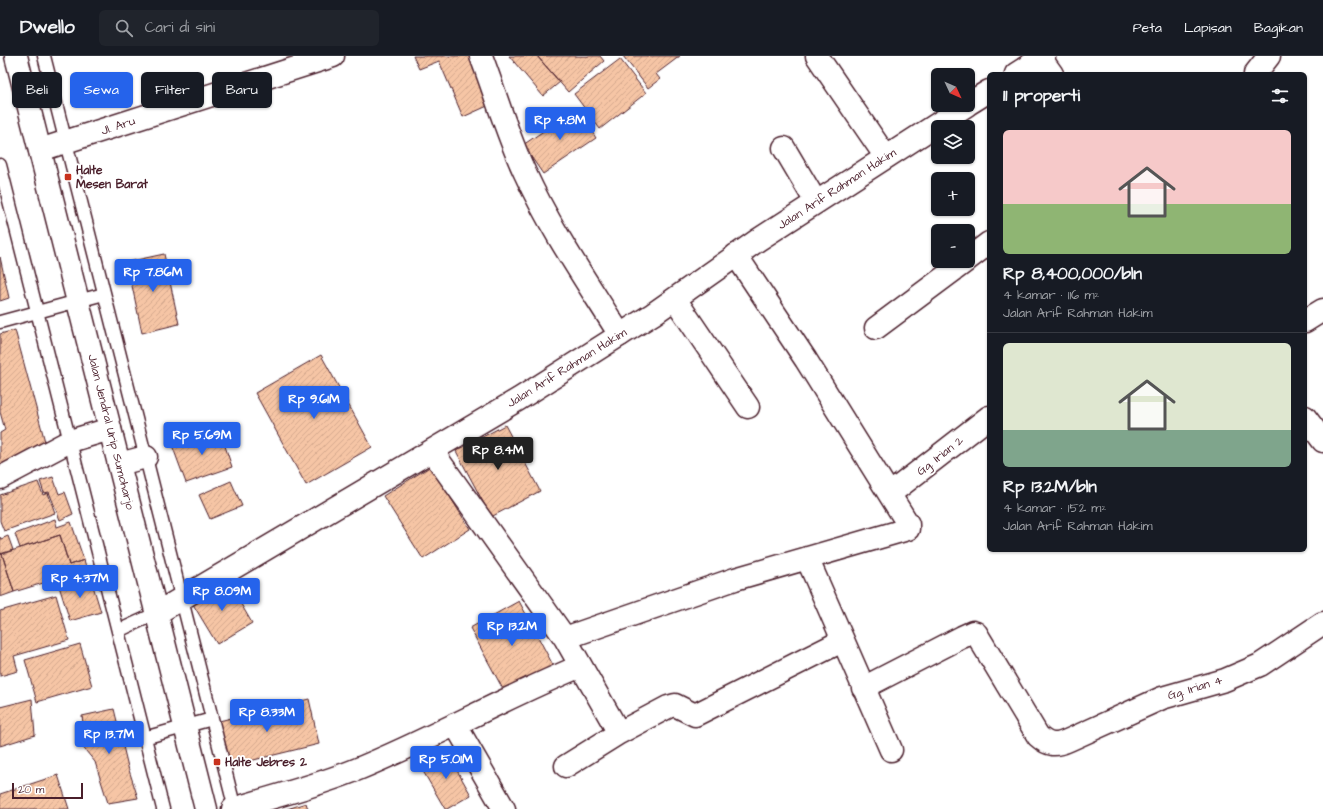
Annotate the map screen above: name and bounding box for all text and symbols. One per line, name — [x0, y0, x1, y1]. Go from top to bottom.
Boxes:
search box — [99, 10, 379, 46]
text: Dwello — [20, 14, 75, 41]
icon: search — [113, 17, 135, 39]
text: Cari di sini — [145, 17, 215, 38]
text: Peta — [1133, 18, 1162, 38]
text: Lapisan — [1184, 18, 1232, 38]
text: Bagikan — [1254, 18, 1303, 38]
north arrow — [931, 68, 975, 112]
map controls — [931, 68, 975, 268]
chip: Beli — [12, 72, 62, 108]
chip: Sewa — [70, 72, 133, 108]
chip: Filter — [141, 72, 204, 108]
chip: Baru — [212, 72, 272, 108]
text: 11 properti — [1003, 84, 1080, 108]
icon: filters — [1269, 85, 1291, 107]
pin: Rp 4.8M — [523, 107, 597, 141]
text: Rp 4.8M — [534, 111, 586, 129]
street label: Jl. Aru — [99, 112, 137, 140]
button: layers — [931, 120, 975, 164]
street label: Jalan Arif Rahman Hakim — [774, 144, 900, 234]
icon: home — [1111, 156, 1183, 228]
place label: Halte Mesen Barat — [76, 162, 148, 193]
marker: Halte Mesen Barat — [63, 172, 73, 182]
button: + — [931, 172, 975, 216]
button: − — [931, 224, 975, 268]
pin: Rp 7.86M — [112, 259, 194, 293]
text: Rp 8,400,000/bln — [1003, 262, 1142, 286]
text: Rp 7.86M — [124, 263, 182, 281]
text: 4 kamar · 116 m² — [1003, 286, 1099, 304]
text: Jalan Arif Rahman Hakim — [1003, 304, 1153, 322]
street label: Jalan Arif Rahman Hakim — [504, 324, 631, 412]
street label: Jalan Jendral Urip Sumoharjo — [83, 352, 139, 512]
icon: home — [1111, 369, 1183, 441]
pin: Rp 9.61M — [273, 386, 355, 420]
text: Rp 9.61M — [288, 390, 340, 408]
pin: Rp 5.69M — [161, 422, 243, 456]
text: Rp 5.69M — [172, 426, 232, 444]
street label: Gg. Irian 2 — [913, 432, 968, 480]
pin: Rp 8.4M — [461, 437, 535, 471]
text: Rp 8.4M — [472, 441, 524, 459]
text: Rp 13.2M/bln — [1003, 475, 1097, 499]
text: 4 kamar · 152 m² — [1003, 499, 1106, 517]
text: Jalan Arif Rahman Hakim — [1003, 517, 1153, 535]
pin: Rp 4.37M — [39, 565, 121, 599]
text: Rp 4.37M — [51, 569, 109, 587]
pin: Rp 8.09M — [181, 578, 263, 612]
text: Rp 8.09M — [193, 582, 251, 600]
pin: Rp 13.2M — [471, 613, 553, 647]
text: Rp 13.2M — [487, 617, 537, 635]
street label: Gg. Irian 4 — [1166, 672, 1225, 705]
pin: Rp 8.33M — [226, 699, 308, 733]
text: Rp 8.33M — [239, 703, 295, 721]
pin: Rp 13.7M — [68, 721, 150, 755]
text: Rp 13.7M — [84, 725, 134, 743]
pin: Rp 5.01M — [405, 746, 487, 780]
text: Rp 5.01M — [419, 750, 473, 768]
place label: Halte Jebres 2 — [225, 754, 307, 771]
marker: Halte Jebres 2 — [212, 757, 222, 767]
scale bar — [12, 781, 83, 800]
text: 20 m — [18, 782, 44, 797]

